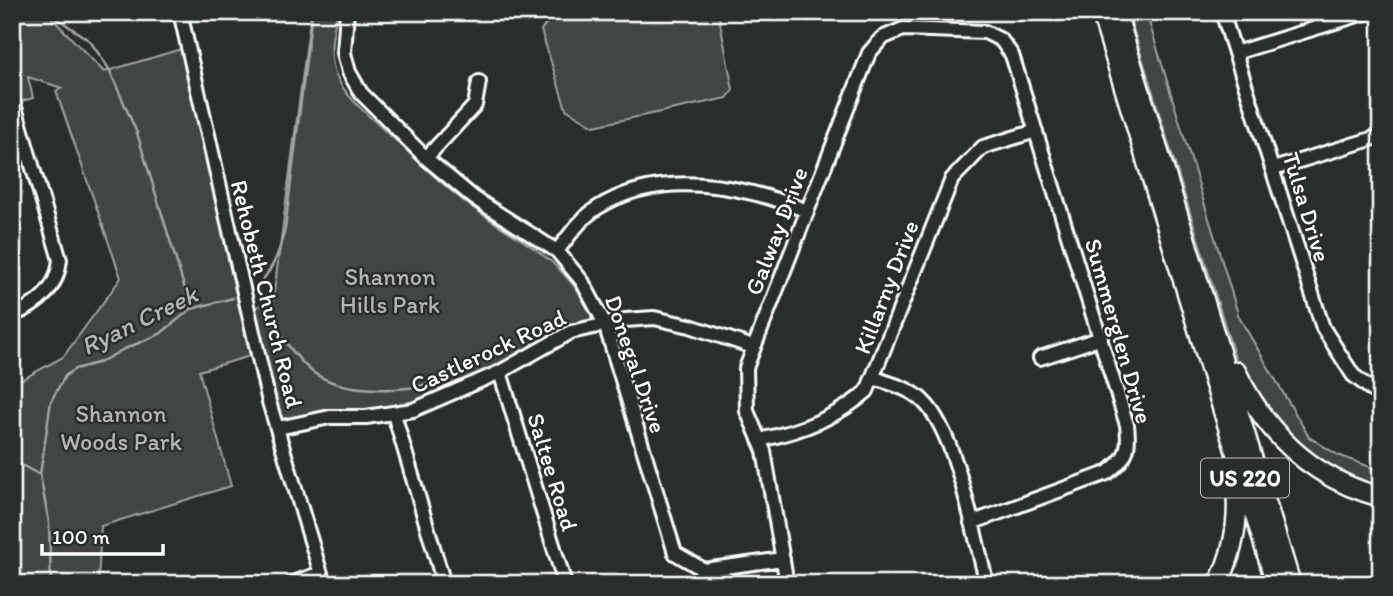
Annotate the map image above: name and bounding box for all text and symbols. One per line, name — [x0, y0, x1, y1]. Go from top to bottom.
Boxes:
street label: Tulsa Drive — [1277, 149, 1337, 265]
street label: Galway Drive — [738, 163, 814, 299]
street label: Rehobeth Church Road — [225, 177, 309, 411]
street label: Killarny Drive — [847, 216, 925, 358]
street label: Summerglen Drive — [1079, 235, 1159, 427]
park label: Shannon Hills Park — [340, 262, 440, 319]
water label: Ryan Creek — [75, 277, 204, 362]
street label: Donegal Drive — [599, 291, 673, 437]
street label: Castlerock Road — [406, 302, 570, 400]
park label: Shannon Woods Park — [60, 399, 182, 456]
street label: Saltee Road — [521, 410, 585, 534]
road number: US 220 — [1201, 458, 1289, 498]
scale bar — [42, 512, 163, 556]
text: 100 m — [52, 524, 110, 549]

